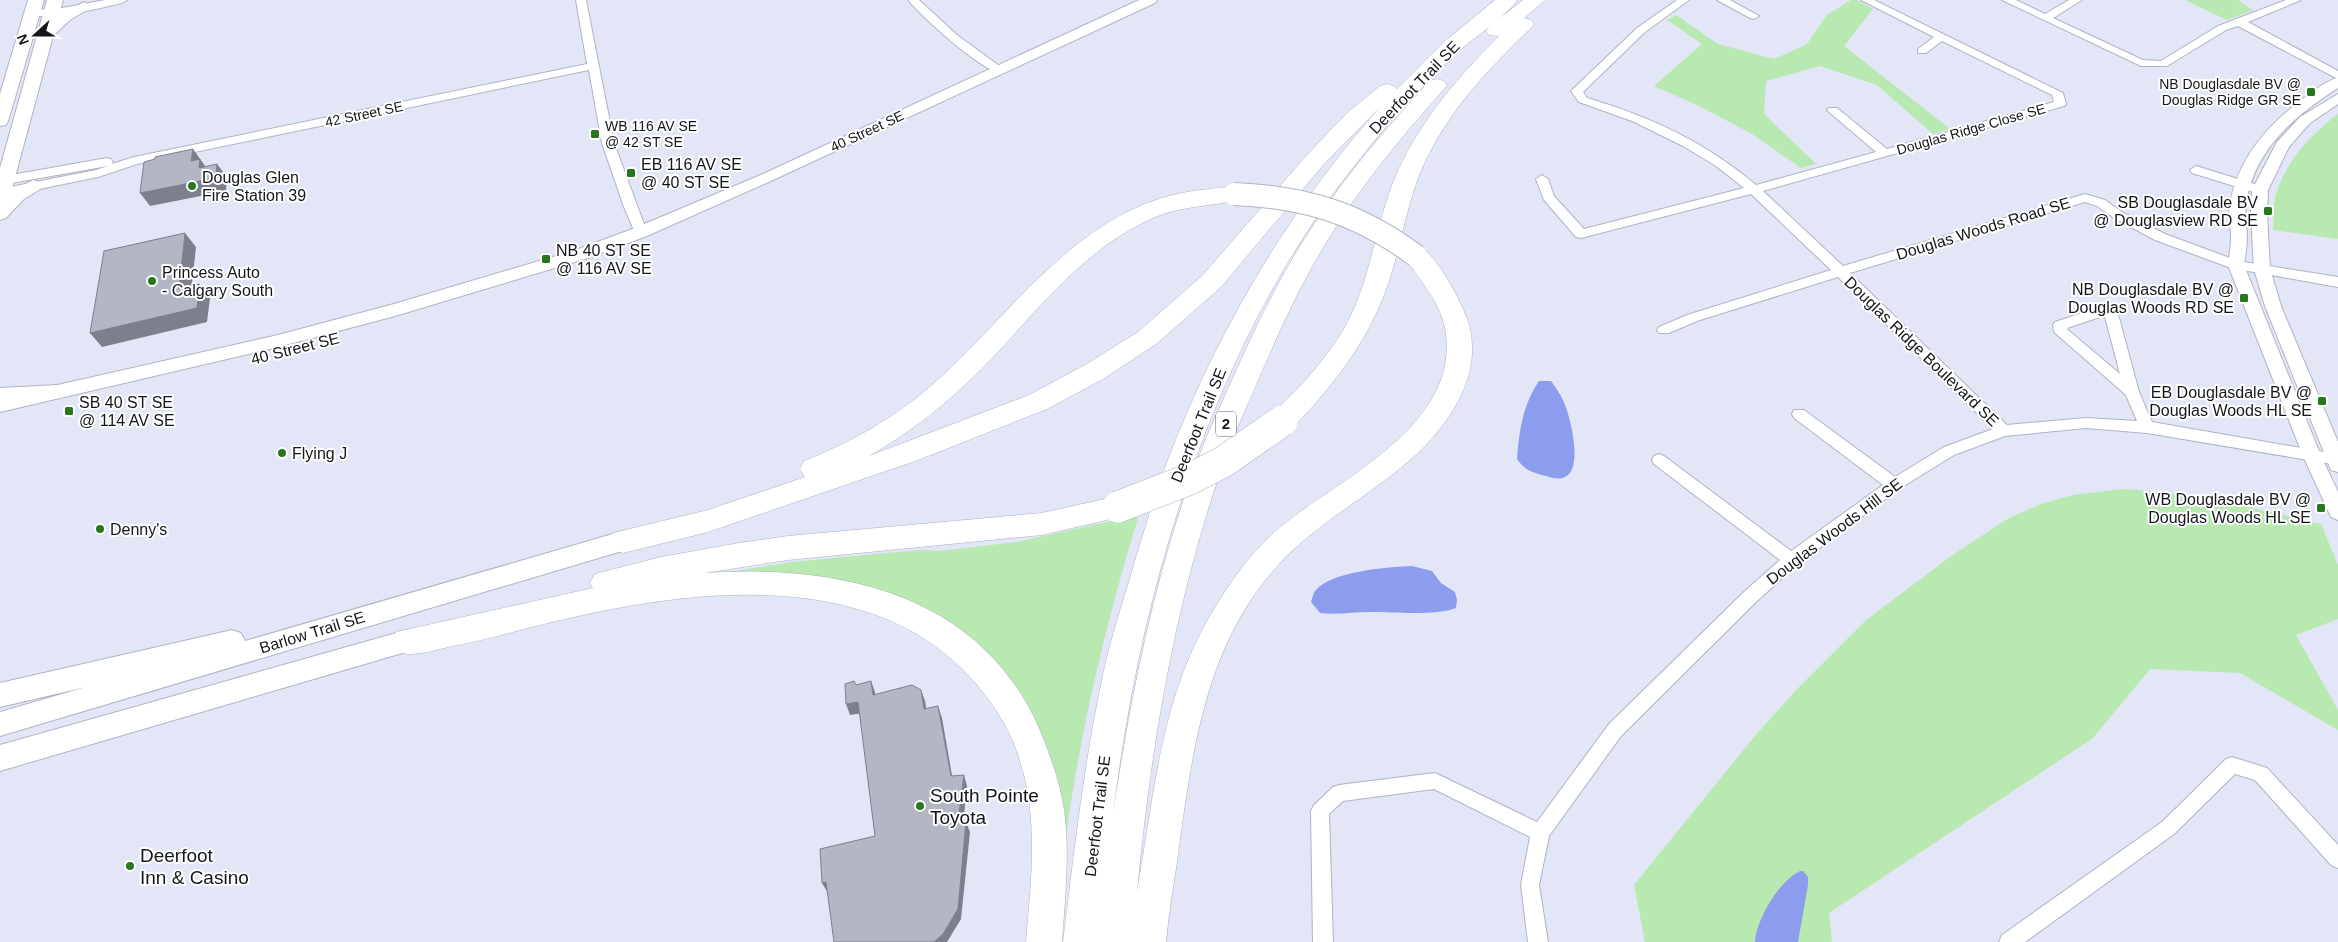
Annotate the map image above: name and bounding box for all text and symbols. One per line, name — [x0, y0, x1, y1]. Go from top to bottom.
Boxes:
north arrow — [10, 10, 60, 60]
text: N — [14, 32, 32, 47]
street label: Deerfoot Trail SE — [1366, 38, 1463, 137]
place label: NB Douglasdale BV @ Douglas Ridge GR SE — [2159, 76, 2301, 108]
marker: NB Douglasdale BV @ Douglas Ridge GR SE — [2305, 86, 2317, 98]
street label: 42 Street SE — [324, 98, 404, 130]
street label: Douglas Ridge Close SE — [1895, 100, 2047, 158]
street label: 40 Street SE — [828, 107, 906, 155]
place label: WB 116 AV SE @ 42 ST SE — [605, 118, 697, 150]
marker: WB 116 AV SE @ 42 ST SE — [589, 128, 601, 140]
place label: EB 116 AV SE @ 40 ST SE — [641, 156, 742, 191]
marker: EB 116 AV SE @ 40 ST SE — [625, 167, 637, 179]
place label: Douglas Glen Fire Station 39 — [202, 169, 306, 204]
marker: Douglas Glen Fire Station 39 — [186, 180, 198, 192]
street label: Douglas Woods Road SE — [1894, 194, 2072, 263]
place label: SB Douglasdale BV @ Douglasview RD SE — [2093, 194, 2258, 229]
marker: SB Douglasdale BV @ Douglasview RD SE — [2262, 205, 2274, 217]
place label: NB 40 ST SE @ 116 AV SE — [556, 242, 652, 277]
marker: NB 40 ST SE @ 116 AV SE — [540, 253, 552, 265]
place label: Princess Auto - Calgary South — [162, 264, 273, 299]
street label: Douglas Ridge Boulevard SE — [1841, 273, 2002, 429]
marker: Princess Auto - Calgary South — [146, 275, 158, 287]
place label: NB Douglasdale BV @ Douglas Woods RD SE — [2068, 281, 2234, 316]
marker: NB Douglasdale BV @ Douglas Woods RD SE — [2238, 292, 2250, 304]
street label: 40 Street SE — [249, 329, 341, 368]
street label: Deerfoot Trail SE — [1168, 366, 1229, 485]
place label: EB Douglasdale BV @ Douglas Woods HL SE — [2149, 384, 2312, 419]
place label: SB 40 ST SE @ 114 AV SE — [79, 394, 175, 429]
marker: EB Douglasdale BV @ Douglas Woods HL SE — [2316, 395, 2328, 407]
marker: SB 40 ST SE @ 114 AV SE — [63, 405, 75, 417]
road number: 2 — [1216, 412, 1236, 436]
place label: Flying J — [292, 445, 347, 462]
marker: Flying J — [276, 447, 288, 459]
street label: Douglas Woods Hill SE — [1763, 475, 1905, 588]
place label: WB Douglasdale BV @ Douglas Woods HL SE — [2145, 491, 2311, 526]
marker: WB Douglasdale BV @ Douglas Woods HL SE — [2315, 502, 2327, 514]
place label: Denny's — [110, 521, 167, 538]
marker: Denny's — [94, 523, 106, 535]
street label: Barlow Trail SE — [257, 608, 367, 657]
street label: Deerfoot Trail SE — [1082, 755, 1113, 878]
place label: South Pointe Toyota — [930, 785, 1039, 828]
marker: South Pointe Toyota — [914, 800, 926, 812]
place label: Deerfoot Inn & Casino — [140, 845, 249, 888]
marker: Deerfoot Inn & Casino — [124, 860, 136, 872]

